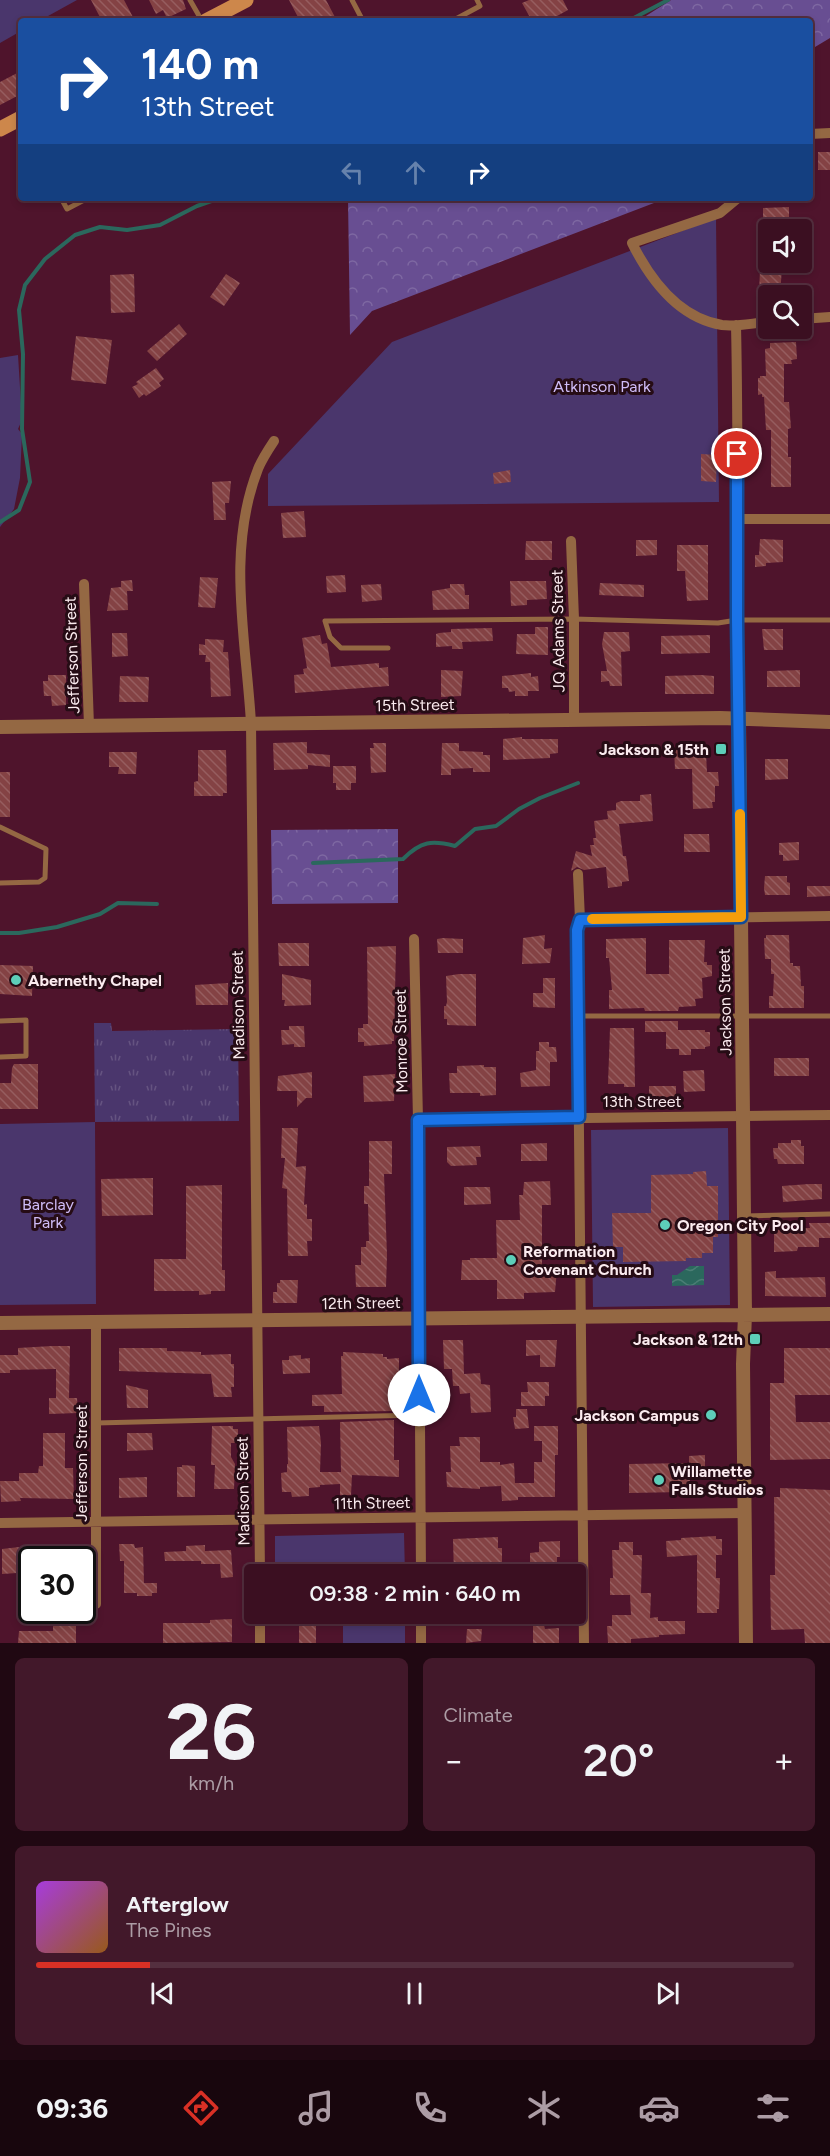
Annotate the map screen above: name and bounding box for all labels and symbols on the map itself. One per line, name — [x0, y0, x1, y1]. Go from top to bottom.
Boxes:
park label: Atkinson Park — [553, 377, 651, 396]
pin — [711, 428, 762, 479]
street label: JQ Adams Street — [547, 569, 569, 693]
street label: Jefferson Street — [60, 596, 84, 714]
street label: 15th Street — [375, 695, 455, 715]
place label: Jackson & 15th — [599, 740, 709, 759]
marker: Jackson & 15th — [714, 742, 728, 756]
street label: Jackson Street — [715, 948, 735, 1056]
street label: Madison Street — [228, 950, 248, 1060]
place label: Abernethy Chapel — [28, 971, 162, 990]
marker: Abernethy Chapel — [9, 973, 23, 987]
street label: Monroe Street — [391, 989, 411, 1093]
street label: 13th Street — [602, 1092, 682, 1111]
park label: Barclay Park — [22, 1195, 75, 1232]
place label: Oregon City Pool — [677, 1216, 804, 1235]
marker: Oregon City Pool — [658, 1218, 672, 1232]
place label: Reformation Covenant Church — [523, 1242, 652, 1279]
marker: Reformation Covenant Church — [504, 1253, 518, 1267]
street label: 12th Street — [321, 1293, 401, 1313]
place label: Jackson & 12th — [633, 1330, 743, 1349]
marker: Jackson & 12th — [748, 1332, 762, 1346]
position arrow — [387, 1363, 451, 1427]
street label: Jefferson Street — [72, 1404, 91, 1522]
place label: Jackson Campus — [574, 1406, 700, 1425]
marker: Jackson Campus — [704, 1408, 718, 1422]
street label: Madison Street — [233, 1436, 253, 1546]
place label: Willamette Falls Studios — [671, 1462, 764, 1499]
marker: Willamette Falls Studios — [652, 1473, 666, 1487]
street label: 11th Street — [333, 1493, 411, 1513]
speed limit sign: 30 — [18, 1546, 96, 1624]

